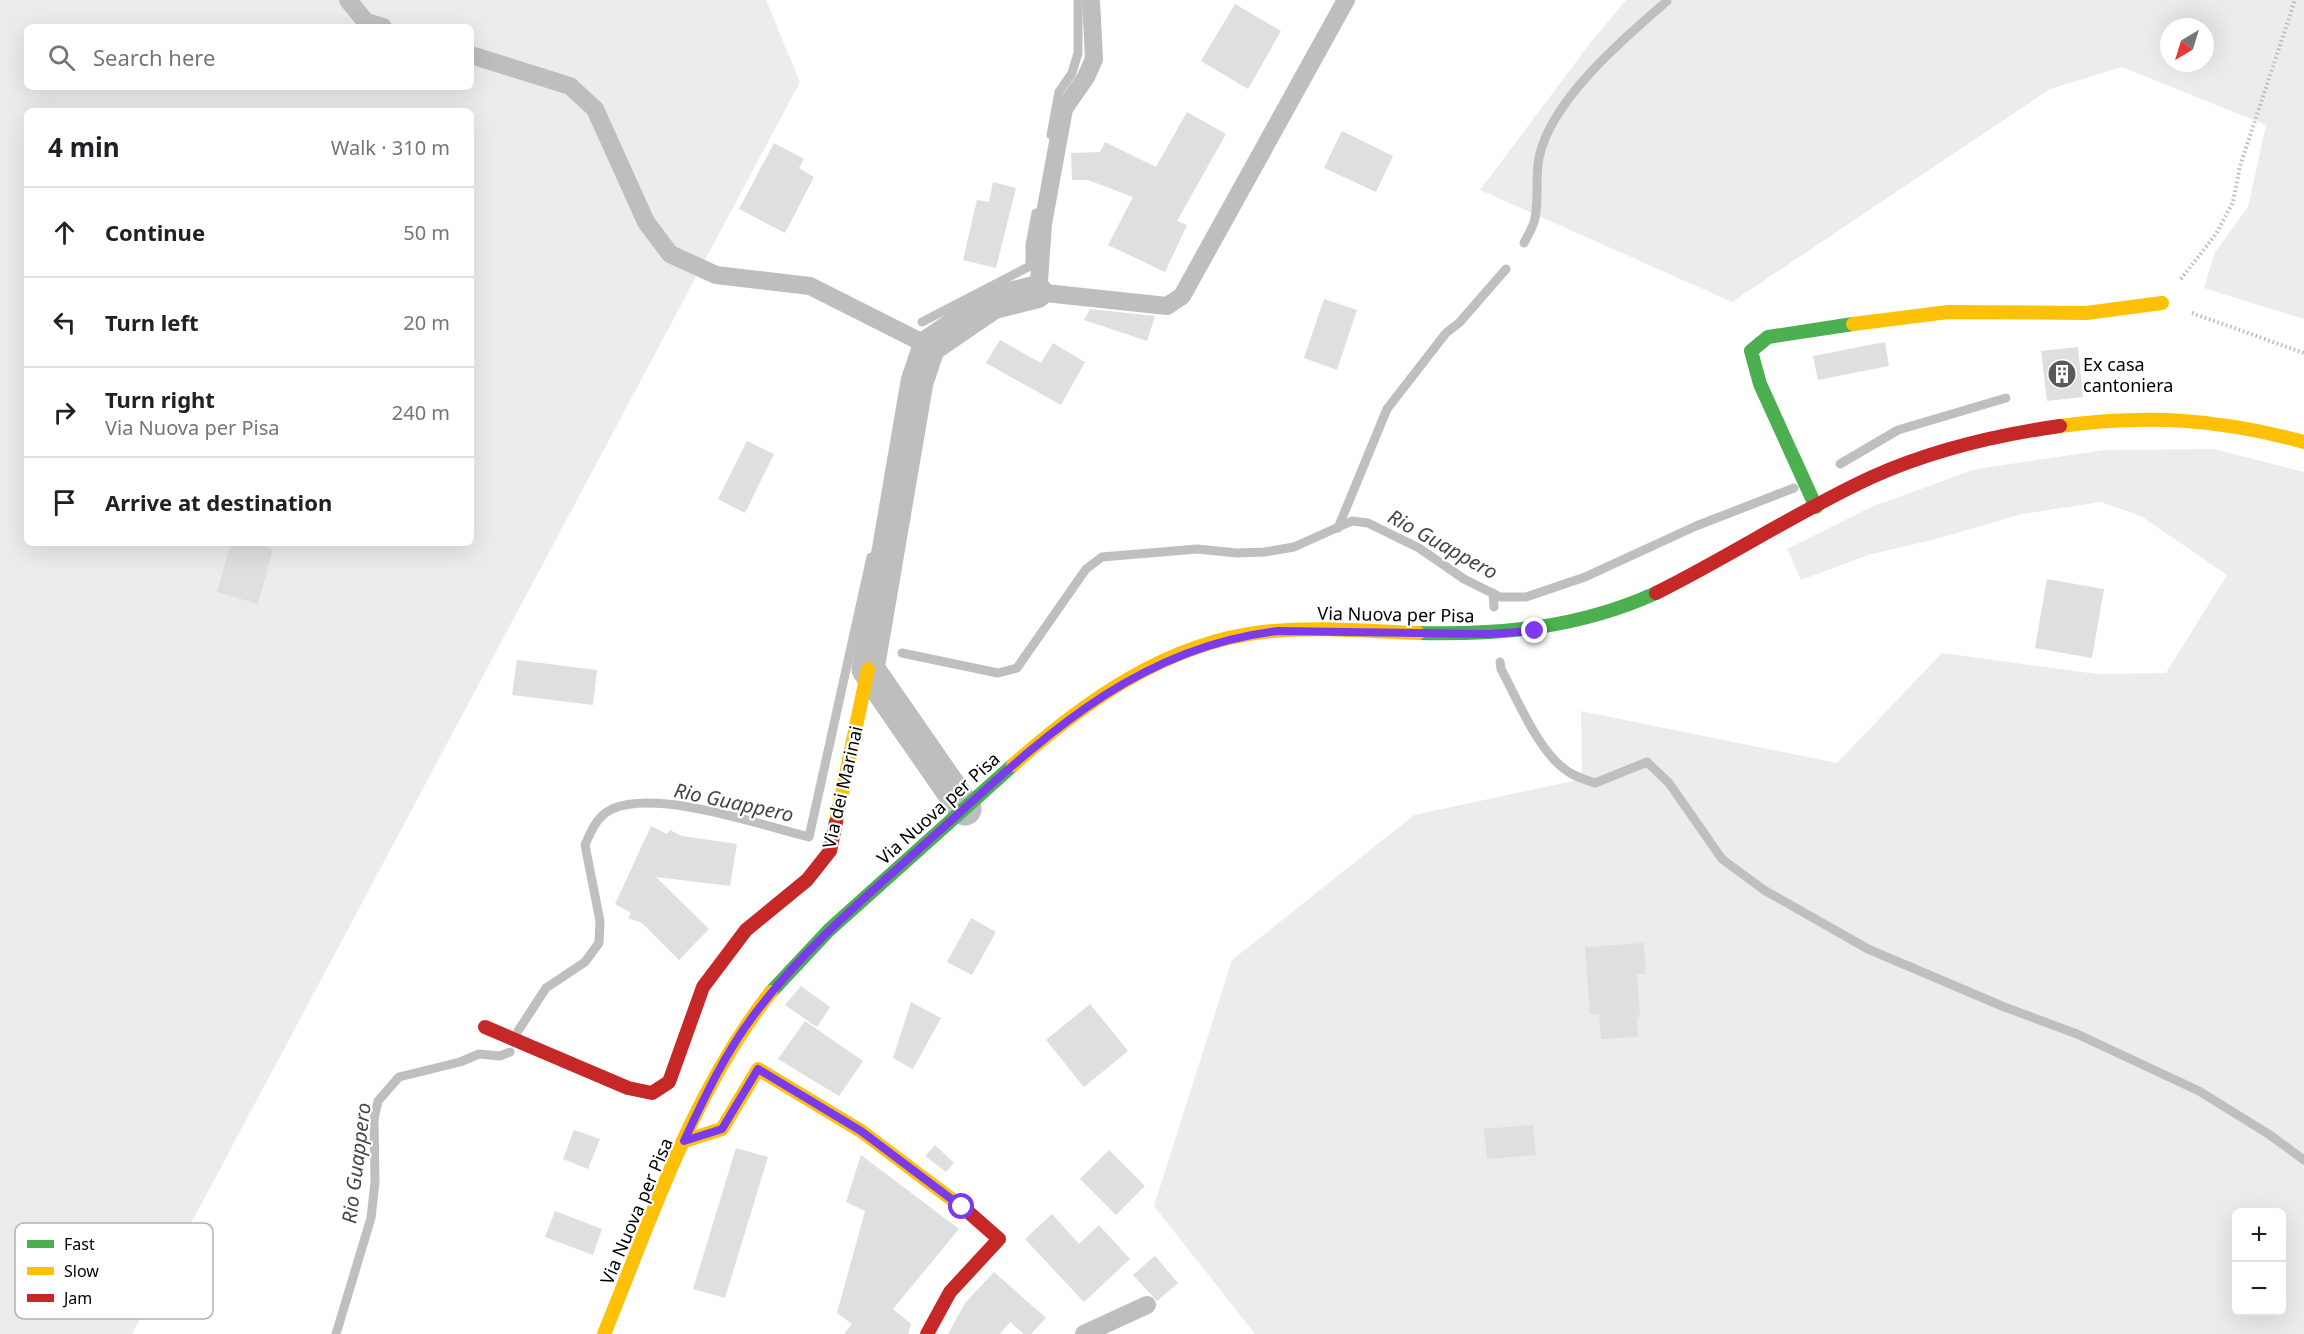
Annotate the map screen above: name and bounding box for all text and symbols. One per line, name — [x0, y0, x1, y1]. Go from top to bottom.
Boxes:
north arrow — [2160, 18, 2214, 72]
search box — [24, 24, 474, 90]
icon: search — [45, 41, 78, 74]
text: Search here — [93, 42, 215, 72]
text: 4 min — [48, 129, 120, 165]
text: Walk · 310 m — [331, 134, 450, 161]
icon: ahead — [48, 216, 81, 249]
text: Continue — [105, 217, 205, 247]
text: 50 m — [403, 219, 450, 246]
icon: left — [48, 306, 81, 339]
text: Turn left — [105, 307, 199, 337]
text: 20 m — [403, 309, 450, 336]
place label: Ex casa cantoniera — [2083, 352, 2173, 397]
building icon: Ex casa cantoniera — [2046, 358, 2078, 390]
text: Turn right — [105, 384, 215, 414]
icon: right — [48, 396, 81, 429]
text: 240 m — [392, 399, 450, 426]
text: Via Nuova per Pisa — [105, 414, 280, 441]
icon: arrive — [48, 486, 81, 519]
text: Arrive at destination — [105, 487, 332, 517]
water label: Rio Guappero — [1383, 503, 1503, 585]
street label: Via Nuova per Pisa — [1317, 601, 1475, 627]
route end — [1521, 617, 1547, 643]
street label: Via dei Marinai — [816, 723, 868, 851]
street label: Via Nuova per Pisa — [872, 747, 1004, 869]
water label: Rio Guappero — [672, 776, 796, 828]
water label: Rio Guappero — [335, 1101, 377, 1225]
street label: Via Nuova per Pisa — [594, 1134, 678, 1288]
route start — [948, 1193, 974, 1219]
map controls — [2232, 1208, 2286, 1316]
button: + — [2232, 1208, 2286, 1262]
legend — [15, 1223, 213, 1319]
text: Fast — [64, 1233, 95, 1255]
text: Slow — [64, 1260, 99, 1282]
button: − — [2232, 1262, 2286, 1316]
text: Jam — [62, 1287, 92, 1309]

